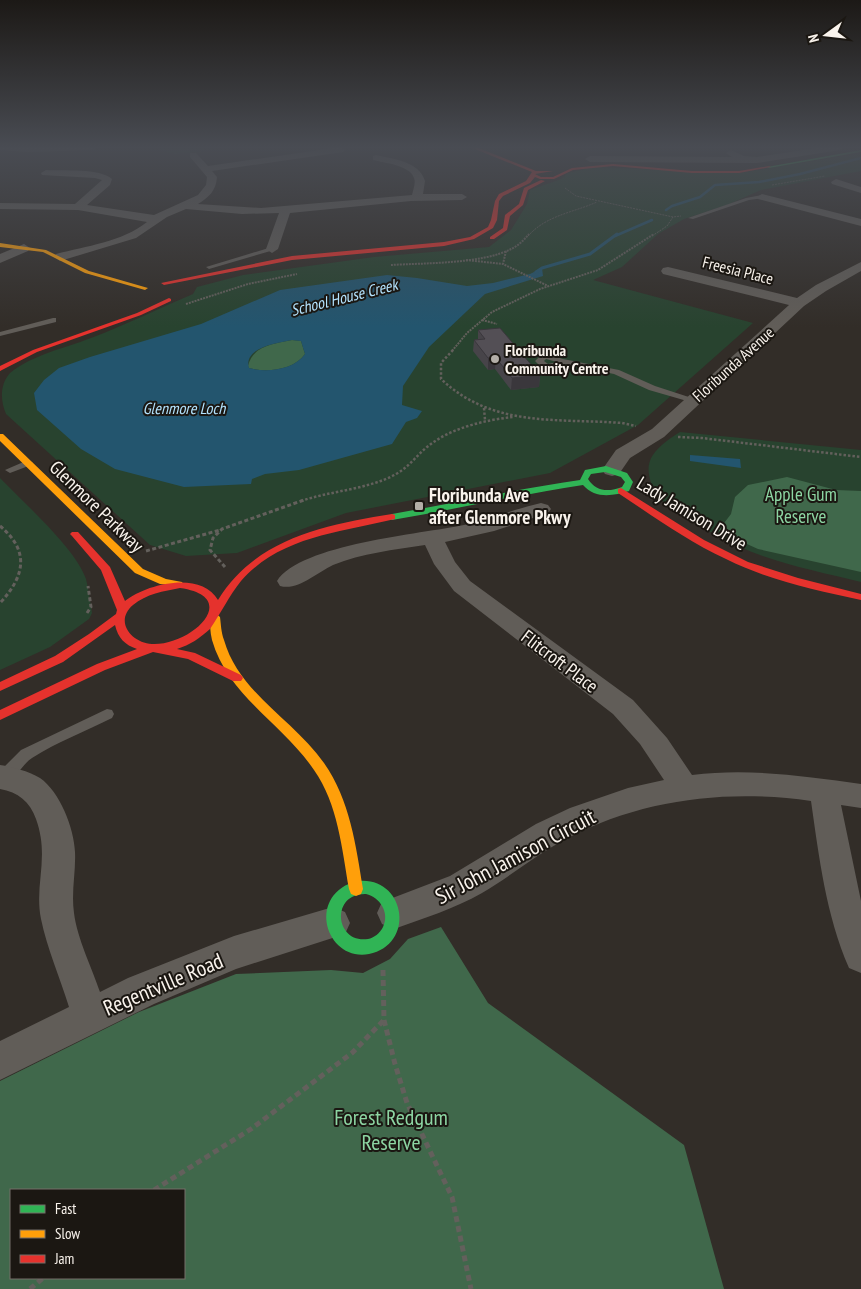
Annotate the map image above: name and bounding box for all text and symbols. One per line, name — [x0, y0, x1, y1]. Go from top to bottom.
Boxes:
north arrow — [801, 10, 851, 60]
text: N — [804, 32, 823, 44]
street label: Freesia Place — [701, 252, 775, 288]
water label: School House Creek — [289, 274, 401, 320]
street label: Floribunda Avenue — [688, 322, 778, 406]
place label: Floribunda Community Centre — [505, 340, 609, 378]
marker: Floribunda Community Centre — [489, 353, 501, 365]
water label: Glenmore Loch — [143, 398, 226, 418]
street label: Glenmore Parkway — [45, 455, 150, 558]
street label: Lady Jamison Drive — [633, 471, 752, 555]
park label: Apple Gum Reserve — [765, 482, 837, 528]
place label: Floribunda Ave after Glenmore Pkwy — [429, 483, 571, 529]
marker: Floribunda Ave after Glenmore Pkwy — [413, 500, 425, 512]
street label: Flitcroft Place — [517, 624, 603, 698]
street label: Sir John Jamison Circuit — [430, 802, 600, 910]
street label: Regentville Road — [99, 946, 227, 1022]
park label: Forest Redgum Reserve — [334, 1103, 448, 1156]
legend — [10, 1189, 185, 1279]
text: Fast — [55, 1199, 76, 1218]
text: Slow — [55, 1224, 80, 1243]
text: Jam — [54, 1249, 74, 1268]

